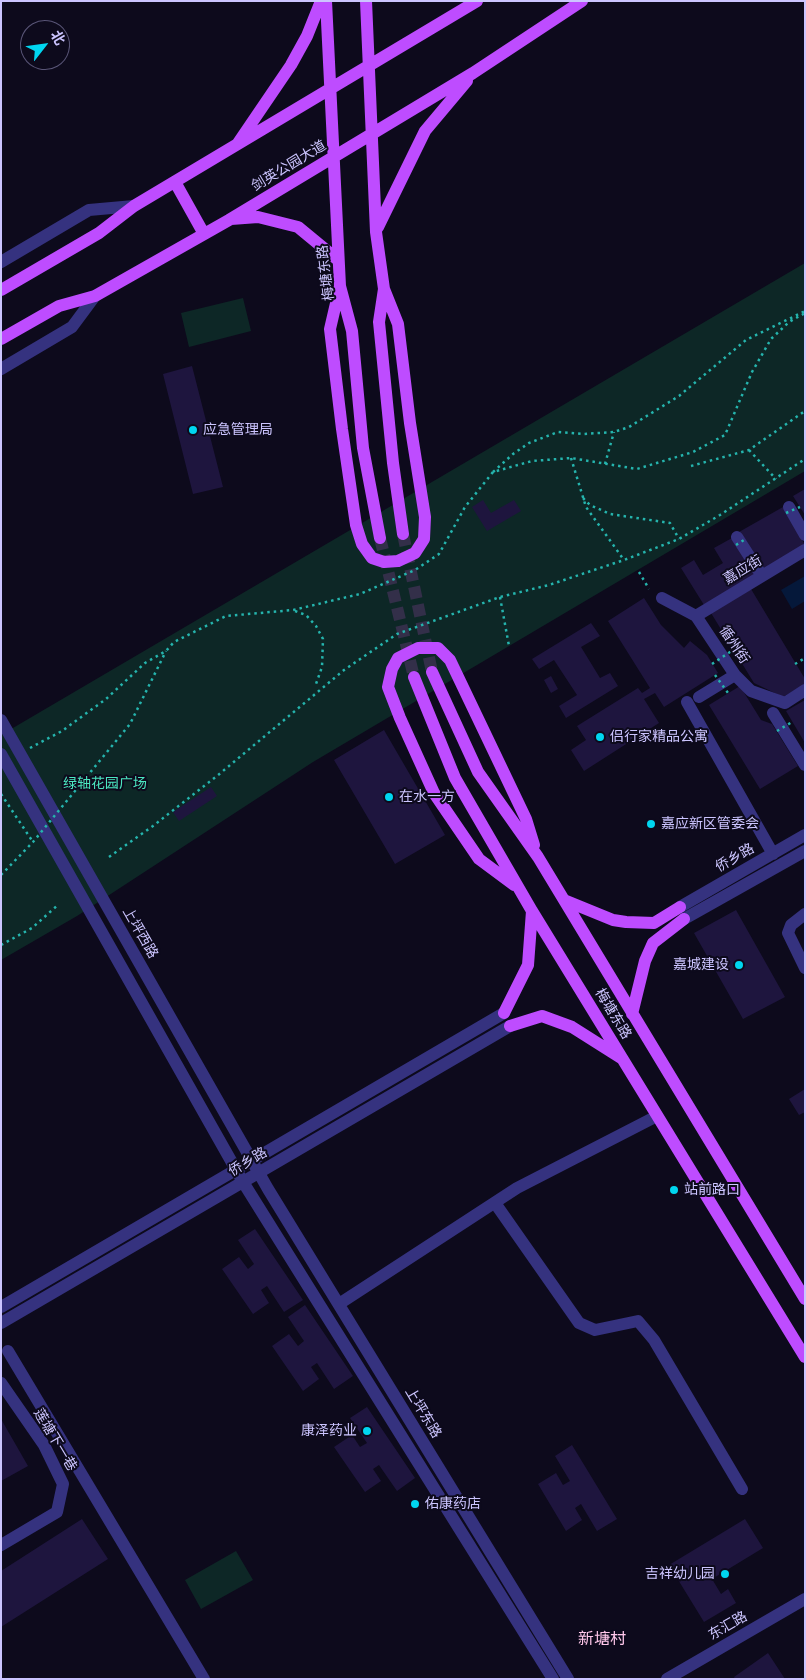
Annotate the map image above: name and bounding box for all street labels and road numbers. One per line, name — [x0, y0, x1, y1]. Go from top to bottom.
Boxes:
street label: 剑英公园大道 — [249, 137, 329, 195]
street label: 梅塘东路 — [314, 244, 338, 302]
street label: 嘉应街 — [721, 552, 765, 588]
street label: 循州街 — [715, 623, 753, 667]
street label: 侨乡路 — [713, 840, 757, 876]
street label: 上坪西路 — [119, 905, 161, 961]
street label: 梅塘东路 — [591, 986, 635, 1042]
street label: 侨乡路 — [226, 1144, 270, 1180]
street label: 上坪东路 — [401, 1385, 445, 1441]
street label: 莲塘下一巷 — [30, 1406, 80, 1474]
street label: 东汇路 — [706, 1608, 750, 1644]

